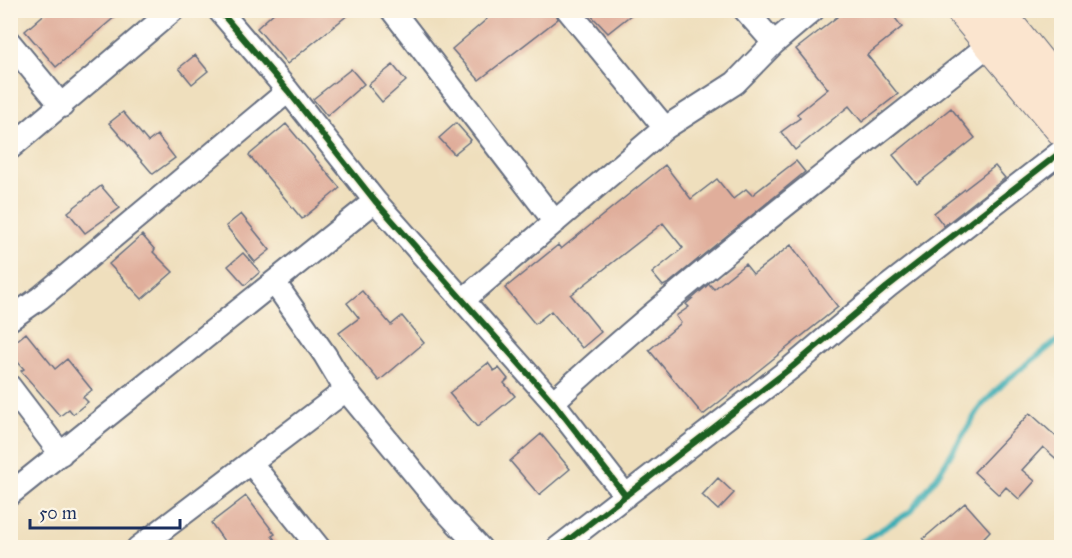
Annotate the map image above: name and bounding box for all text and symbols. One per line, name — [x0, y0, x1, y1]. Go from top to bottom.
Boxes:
scale bar — [30, 492, 180, 530]
text: 50 m — [39, 502, 77, 524]

